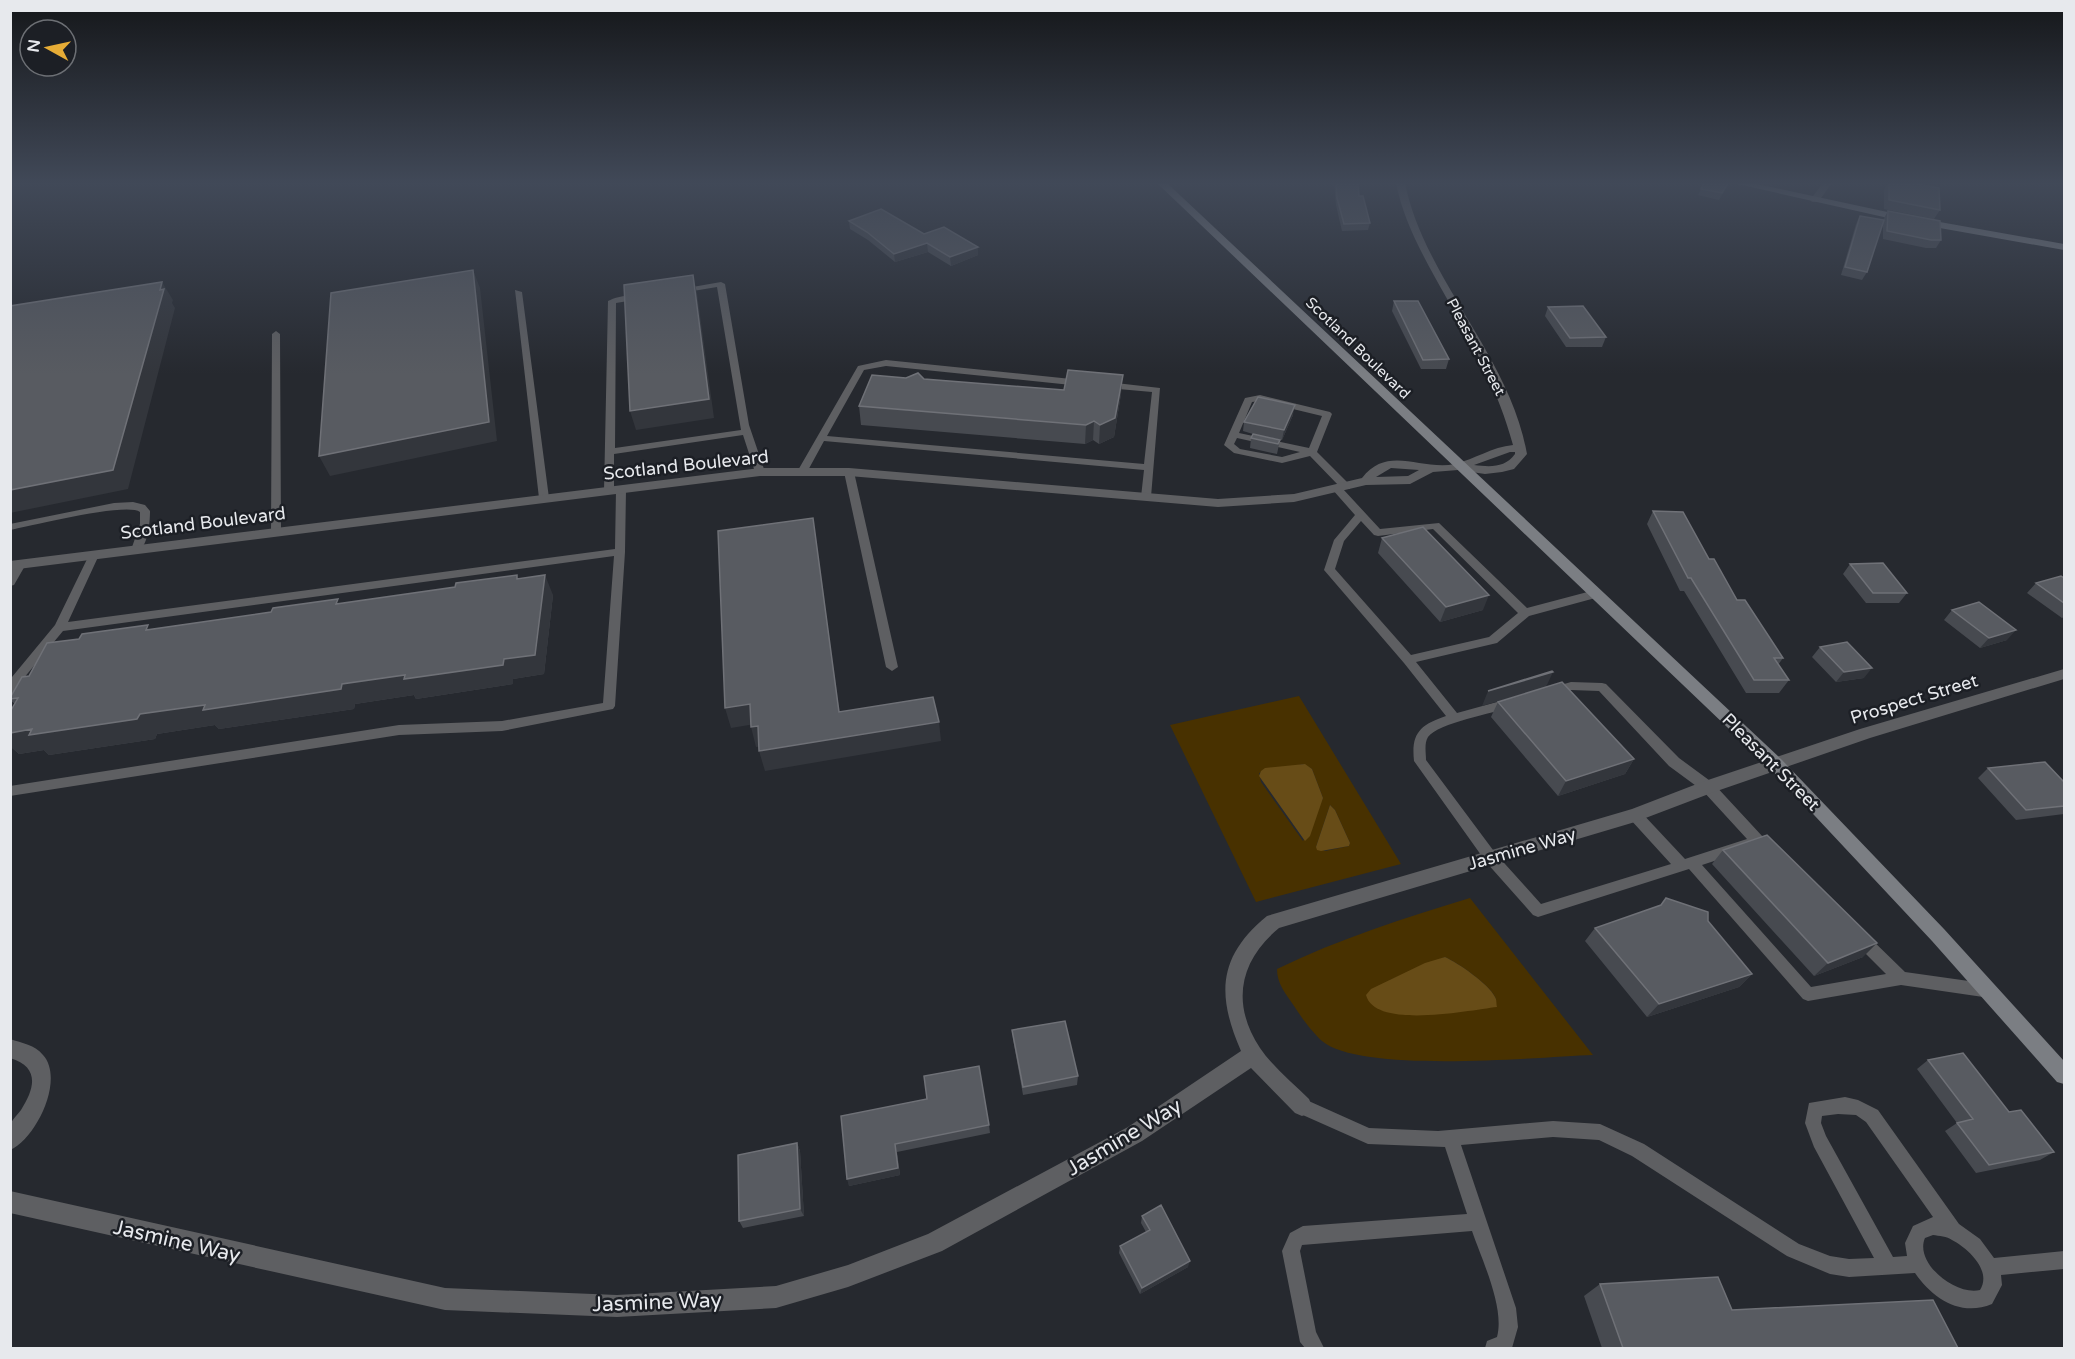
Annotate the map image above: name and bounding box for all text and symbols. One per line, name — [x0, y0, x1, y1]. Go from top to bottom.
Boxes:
north arrow — [18, 18, 78, 78]
text: N — [23, 38, 45, 54]
street label: Scotland Boulevard — [1302, 293, 1414, 403]
street label: Pleasant Street — [1443, 295, 1509, 399]
street label: Scotland Boulevard — [602, 445, 770, 485]
street label: Scotland Boulevard — [119, 502, 287, 544]
street label: Prospect Street — [1848, 669, 1981, 729]
street label: Pleasant Street — [1718, 709, 1825, 816]
street label: Jasmine Way — [1466, 823, 1579, 875]
street label: Jasmine Way — [1062, 1093, 1186, 1182]
street label: Jasmine Way — [111, 1215, 243, 1268]
street label: Jasmine Way — [592, 1288, 722, 1317]

